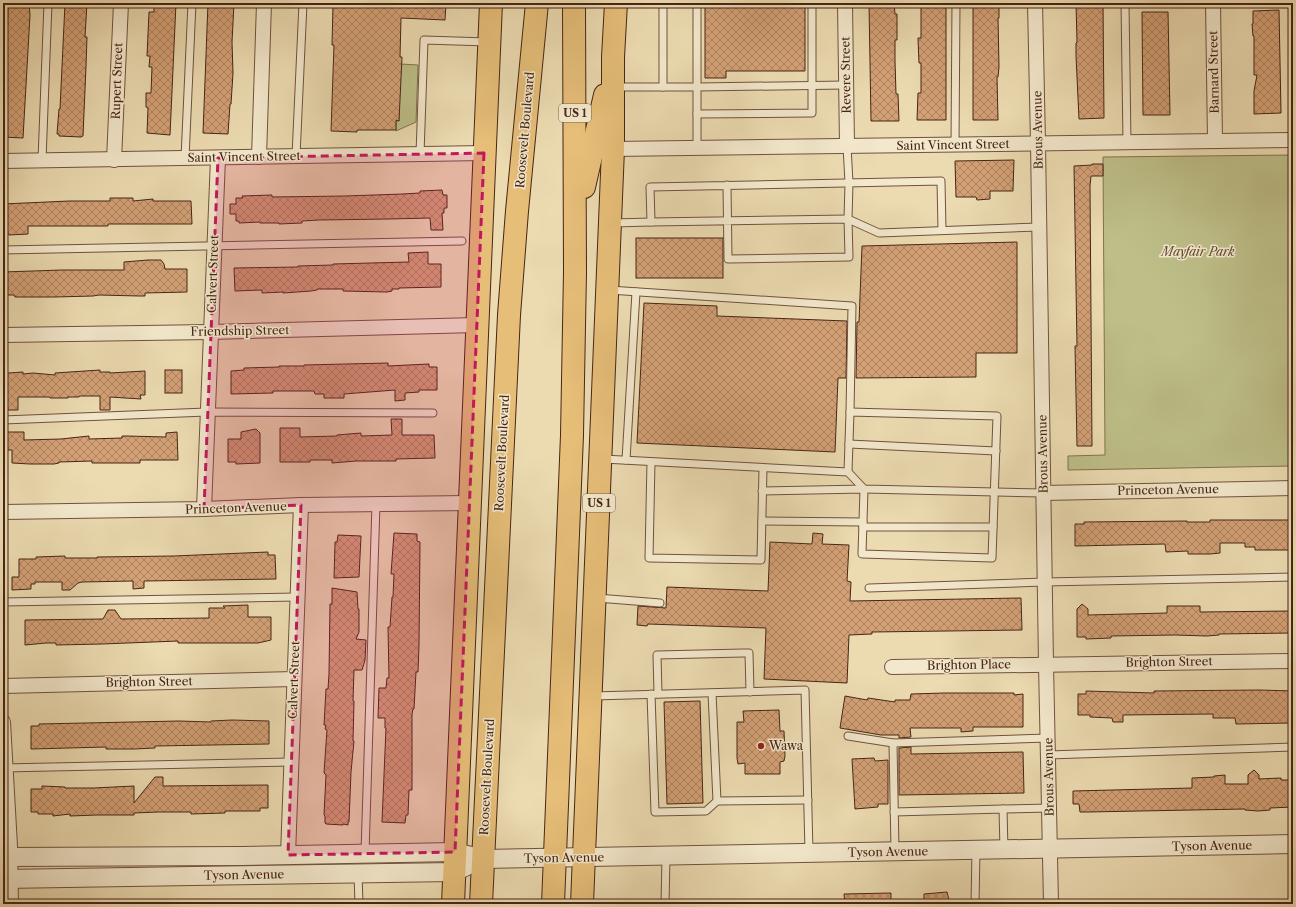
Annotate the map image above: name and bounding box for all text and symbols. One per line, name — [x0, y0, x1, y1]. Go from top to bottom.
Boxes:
street label: Barnard Street — [1205, 30, 1222, 114]
street label: Revere Street — [837, 36, 854, 114]
street label: Rupert Street — [108, 42, 125, 120]
street label: Roosevelt Boulevard — [512, 70, 537, 189]
street label: Brous Avenue — [1029, 90, 1046, 169]
road number: US 1 — [559, 104, 591, 122]
street label: Saint Vincent Street — [896, 136, 1011, 153]
street label: Saint Vincent Street — [187, 148, 302, 165]
street label: Calvert Street — [204, 234, 221, 313]
park label: Mayfair Park — [1159, 244, 1235, 259]
street label: Friendship Street — [190, 322, 290, 339]
street label: Roosevelt Boulevard — [491, 394, 512, 512]
street label: Brous Avenue — [1034, 414, 1051, 493]
street label: Princeton Avenue — [1117, 481, 1219, 498]
road number: US 1 — [583, 494, 615, 512]
street label: Princeton Avenue — [185, 498, 287, 517]
street label: Calvert Street — [285, 640, 302, 719]
street label: Brighton Street — [1125, 653, 1213, 670]
street label: Brighton Place — [927, 656, 1011, 673]
street label: Brighton Street — [105, 673, 193, 690]
street label: Roosevelt Boulevard — [476, 718, 497, 836]
street label: Brous Avenue — [1040, 737, 1057, 816]
place label: Wawa — [768, 738, 804, 753]
marker: Wawa — [756, 741, 766, 751]
street label: Tyson Avenue — [1172, 837, 1253, 854]
street label: Tyson Avenue — [848, 843, 929, 860]
street label: Tyson Avenue — [524, 849, 605, 866]
street label: Tyson Avenue — [204, 866, 285, 883]

